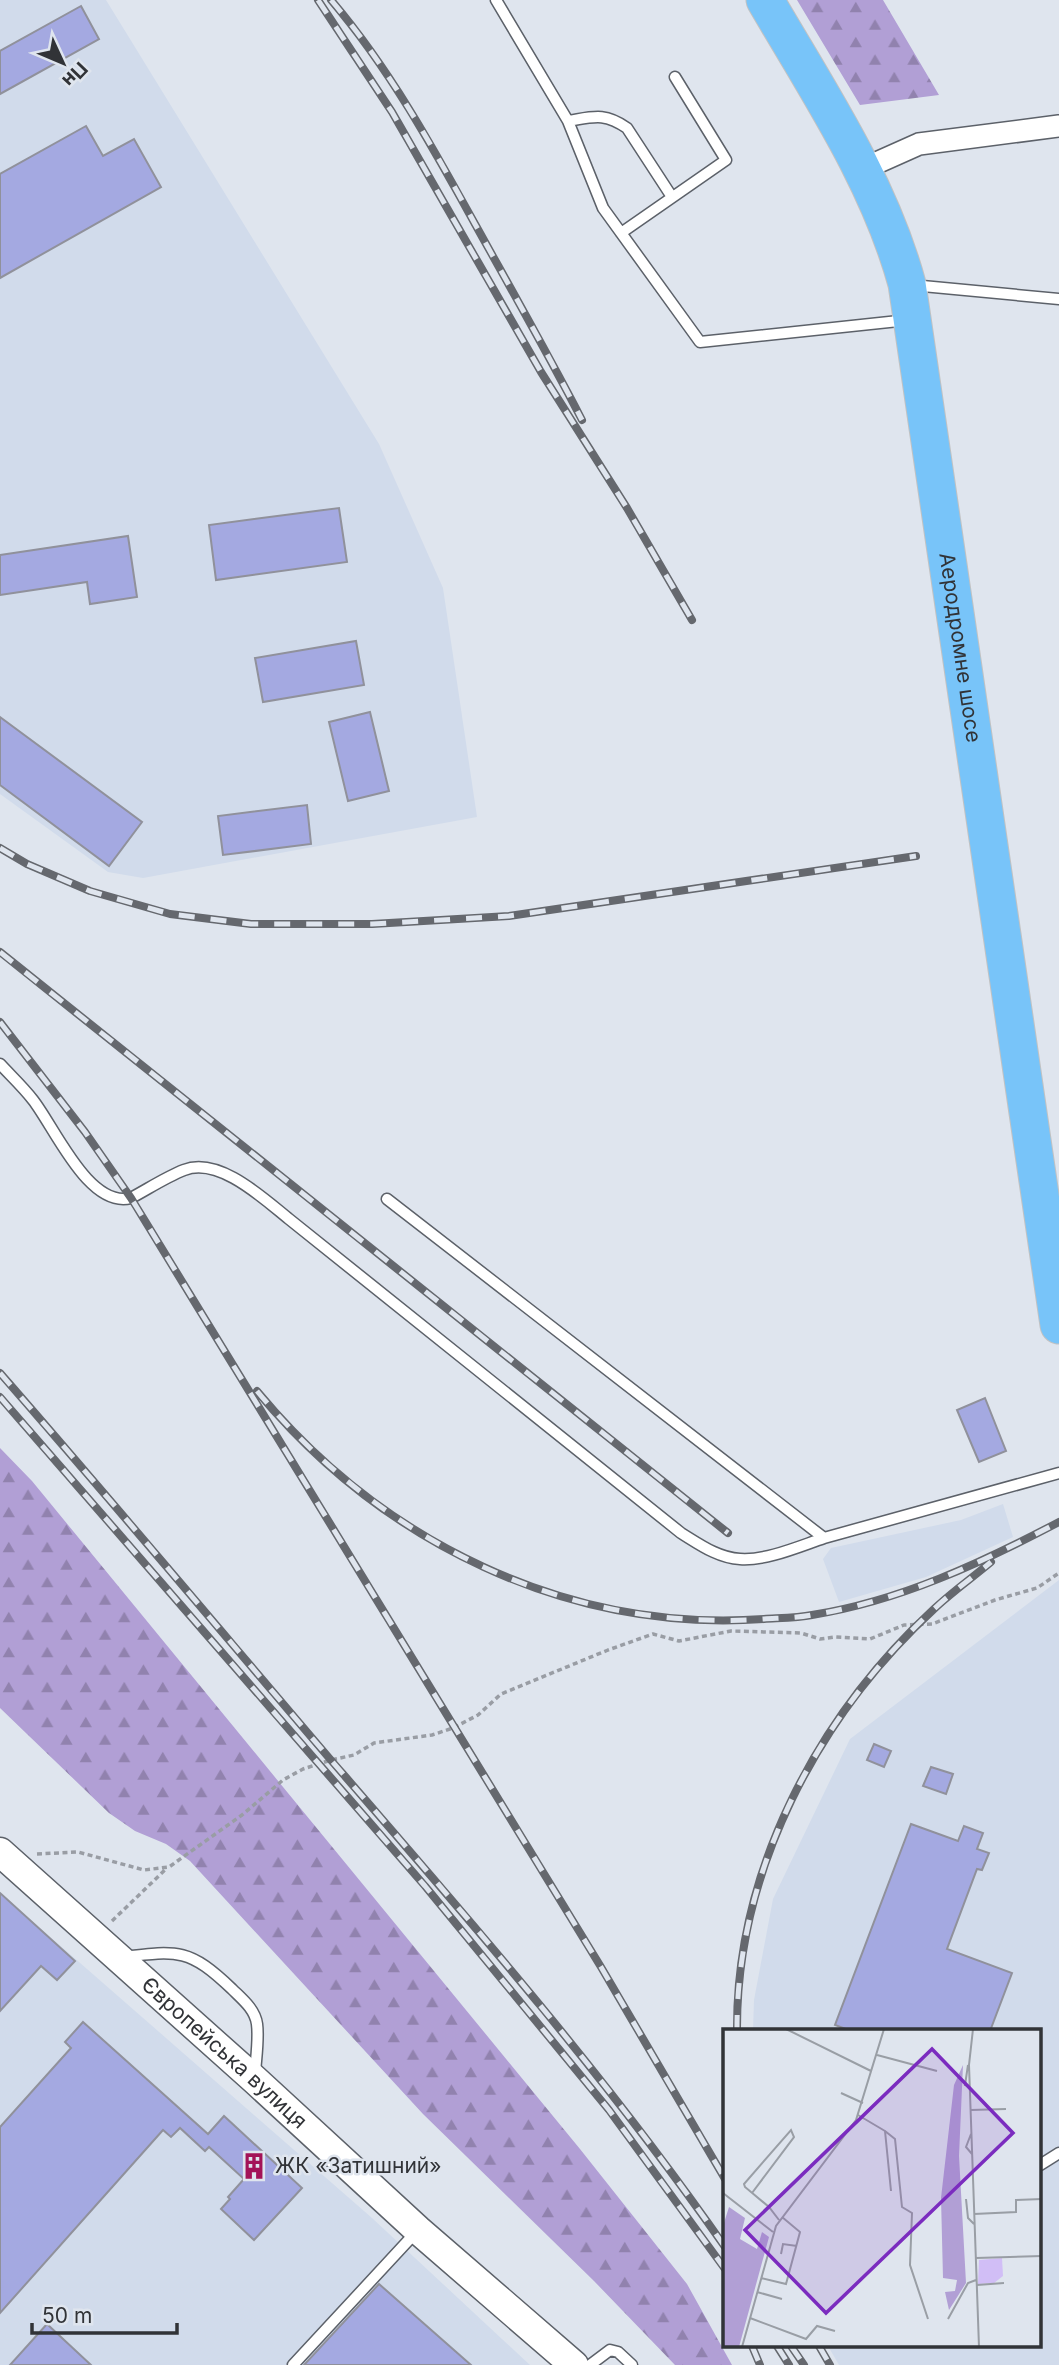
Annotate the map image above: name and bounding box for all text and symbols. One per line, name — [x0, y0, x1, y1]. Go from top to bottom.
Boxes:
north arrow — [28, 28, 98, 98]
text: Пн — [58, 57, 92, 92]
street label: Аеродромне шосе — [934, 551, 987, 744]
street label: Європейська вулиця — [137, 1972, 312, 2133]
inset map — [723, 2029, 1042, 2348]
building icon: ЖК «Затишний» — [239, 2151, 269, 2181]
place label: ЖК «Затишний» — [275, 2153, 441, 2178]
scale bar — [32, 2292, 177, 2336]
text: 50 m — [42, 2303, 92, 2328]

